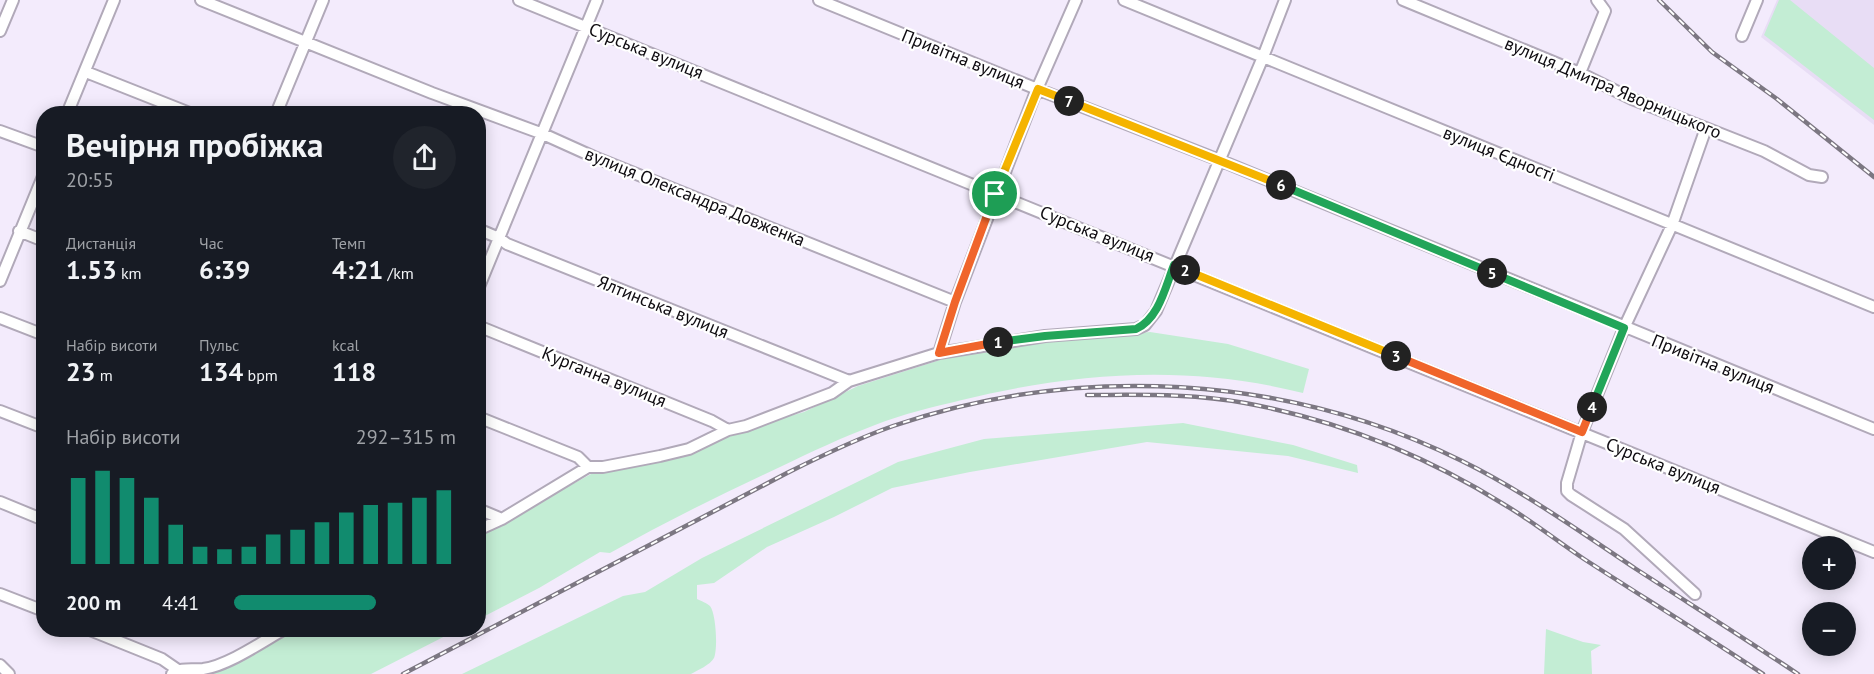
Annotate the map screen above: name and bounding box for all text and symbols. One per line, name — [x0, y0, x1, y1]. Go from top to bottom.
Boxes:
street label: Сурська вулиця — [586, 17, 707, 84]
street label: Привітна вулиця — [898, 23, 1028, 94]
street label: вулиця Дмитра Яворницького — [1501, 31, 1725, 144]
pin: 7 — [1054, 86, 1084, 116]
text: 7 — [1064, 91, 1074, 111]
street label: вулиця Єдності — [1440, 121, 1558, 186]
text: Вечірня пробіжка — [66, 123, 323, 166]
button: share — [393, 126, 456, 189]
street label: вулиця Олександра Довженка — [582, 142, 809, 251]
text: 20:55 — [66, 167, 114, 193]
pin — [969, 168, 1020, 219]
pin: 6 — [1266, 170, 1296, 200]
text: 6 — [1276, 175, 1286, 195]
icon: arrive — [978, 177, 1011, 210]
street label: Сурська вулиця — [1037, 200, 1158, 267]
text: Дистанція — [66, 233, 136, 253]
text: Час — [199, 233, 224, 253]
text: Темп — [332, 233, 366, 253]
text: 1.53 — [66, 253, 117, 286]
text: 6:39 — [199, 253, 250, 286]
text: 4:21 — [332, 253, 383, 286]
pin: 2 — [1170, 255, 1200, 285]
pin: 5 — [1477, 258, 1507, 288]
text: 2 — [1180, 260, 1190, 280]
text: km — [117, 263, 142, 283]
text: /km — [383, 263, 414, 283]
text: 5 — [1487, 263, 1497, 283]
street label: Ялтинська вулиця — [594, 270, 732, 343]
pin: 1 — [983, 327, 1013, 357]
street label: Привітна вулиця — [1648, 328, 1778, 399]
text: 1 — [993, 332, 1003, 352]
text: Набір висоти — [66, 335, 157, 355]
text: Пульс — [199, 335, 239, 355]
text: kcal — [332, 335, 359, 355]
street label: Курганна вулиця — [539, 341, 670, 412]
pin: 3 — [1381, 341, 1411, 371]
text: 3 — [1391, 346, 1401, 366]
text: 23 — [66, 355, 95, 388]
text: 134 — [199, 355, 243, 388]
text: 118 — [332, 355, 376, 388]
text: m — [95, 365, 113, 385]
text: bpm — [243, 365, 278, 385]
pin: 4 — [1577, 392, 1607, 422]
text: 4 — [1587, 397, 1597, 417]
text: Набір висоти — [66, 424, 180, 450]
text: 292–315 m — [356, 424, 456, 450]
street label: Сурська вулиця — [1603, 432, 1724, 499]
map controls — [1802, 536, 1856, 656]
button: + — [1802, 536, 1856, 590]
text: 200 m — [66, 590, 121, 616]
text: 4:41 — [162, 590, 199, 616]
button: − — [1802, 602, 1856, 656]

